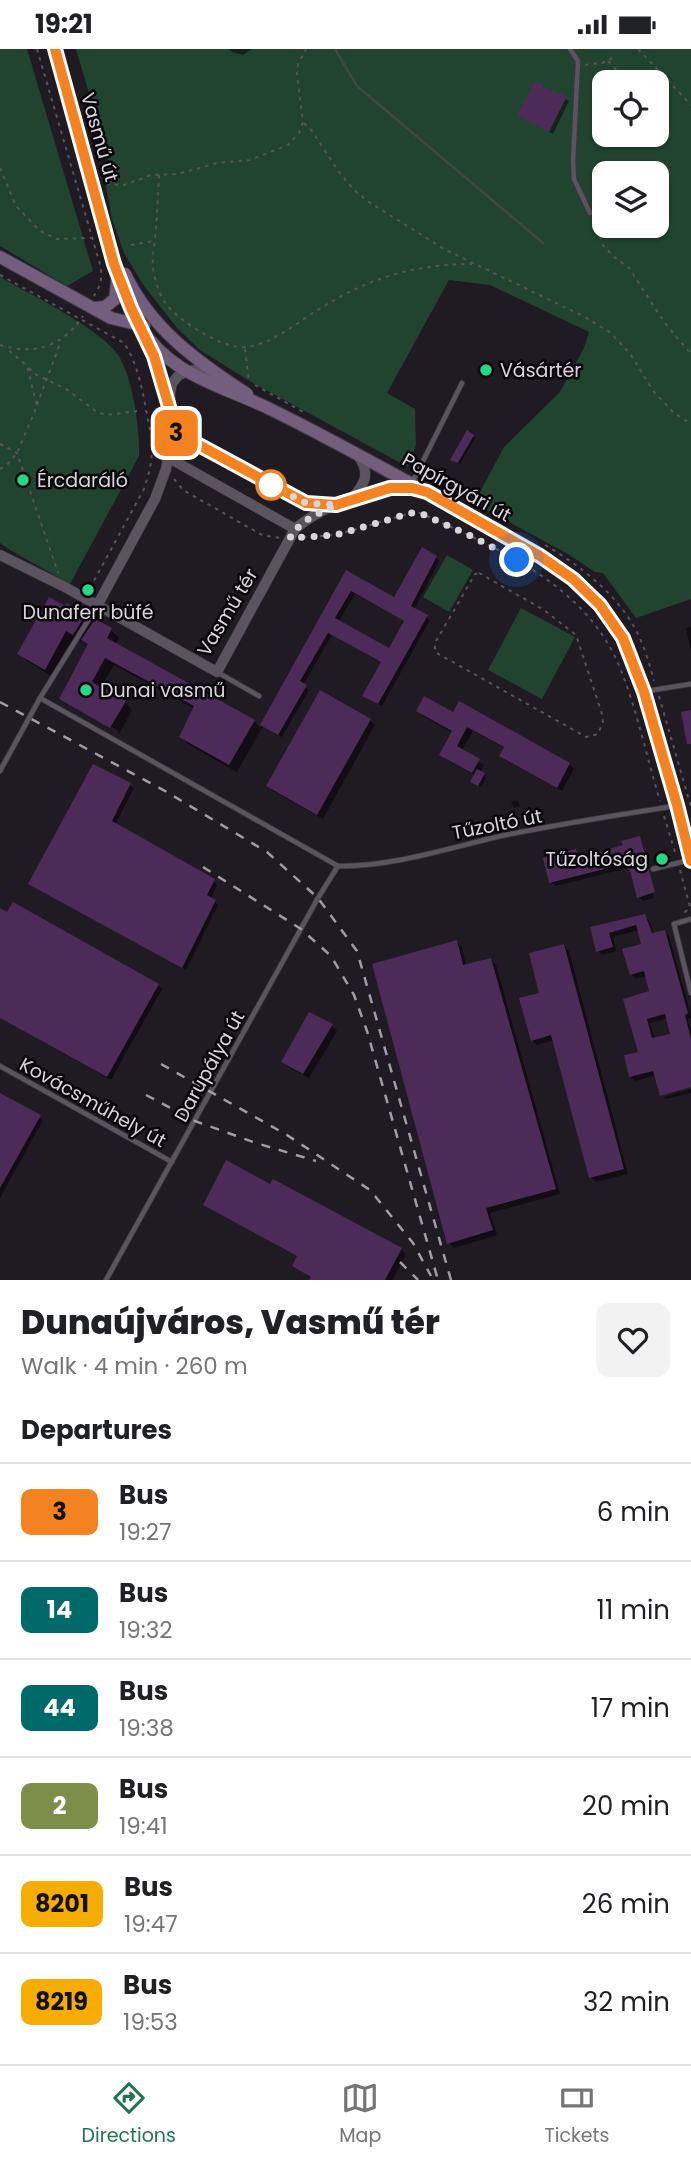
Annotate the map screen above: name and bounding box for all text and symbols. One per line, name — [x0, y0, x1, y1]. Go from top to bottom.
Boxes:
text: 19:21 — [35, 6, 93, 42]
map controls — [592, 70, 669, 238]
button: locate — [592, 70, 669, 147]
street label: Vasmű út — [74, 89, 125, 185]
button: layers — [592, 161, 669, 238]
place label: Vásártér — [500, 357, 581, 384]
marker: Vásártér — [478, 362, 494, 378]
line badge: 3 — [153, 410, 199, 456]
text: 3 — [169, 416, 183, 449]
street label: Papírgyári út — [397, 446, 516, 529]
place label: Ércdaráló — [37, 467, 128, 494]
unlabelled marker — [256, 470, 286, 500]
marker: Ércdaráló — [15, 472, 31, 488]
your location — [499, 542, 534, 577]
street label: Vasmű tér — [191, 563, 264, 661]
marker: Dunaferr büfé — [80, 582, 96, 598]
place label: Dunaferr büfé — [23, 599, 153, 626]
place label: Dunai vasmű — [100, 677, 226, 704]
marker: Dunai vasmű — [78, 682, 94, 698]
street label: Tűzoltó út — [450, 803, 544, 846]
place label: Tűzoltóság — [545, 846, 648, 873]
marker: Tűzoltóság — [654, 851, 670, 867]
street label: Darupálya út — [168, 1006, 251, 1127]
street label: Kovácsműhely út — [15, 1051, 171, 1154]
text: Dunaújváros, Vasmű tér — [21, 1299, 440, 1346]
button: heart — [596, 1303, 670, 1377]
text: Walk · 4 min · 260 m — [21, 1350, 248, 1382]
text: Departures — [21, 1412, 172, 1448]
text: Bus — [119, 1477, 168, 1513]
text: 6 min — [597, 1494, 670, 1530]
text: 3 — [52, 1495, 67, 1528]
text: 19:27 — [119, 1516, 172, 1548]
text: Bus — [119, 1575, 168, 1611]
text: 11 min — [597, 1592, 670, 1628]
text: 14 — [47, 1593, 72, 1626]
text: 19:32 — [119, 1614, 173, 1646]
text: Bus — [119, 1673, 168, 1709]
text: 17 min — [591, 1690, 670, 1726]
text: 44 — [43, 1691, 76, 1724]
text: 19:38 — [119, 1712, 174, 1744]
text: Bus — [119, 1771, 168, 1807]
text: 20 min — [582, 1788, 670, 1824]
text: 2 — [53, 1789, 66, 1822]
text: 19:41 — [119, 1810, 168, 1842]
text: Bus — [124, 1869, 173, 1905]
text: 26 min — [582, 1886, 670, 1922]
text: 8201 — [35, 1887, 89, 1920]
text: 19:47 — [124, 1908, 178, 1940]
text: Bus — [123, 1967, 172, 2003]
text: 32 min — [583, 1984, 670, 2020]
text: 8219 — [35, 1985, 88, 2018]
text: 19:53 — [123, 2006, 178, 2038]
tab: Directions — [82, 2079, 176, 2150]
tab: Map — [339, 2079, 381, 2150]
tab: Tickets — [544, 2079, 609, 2150]

